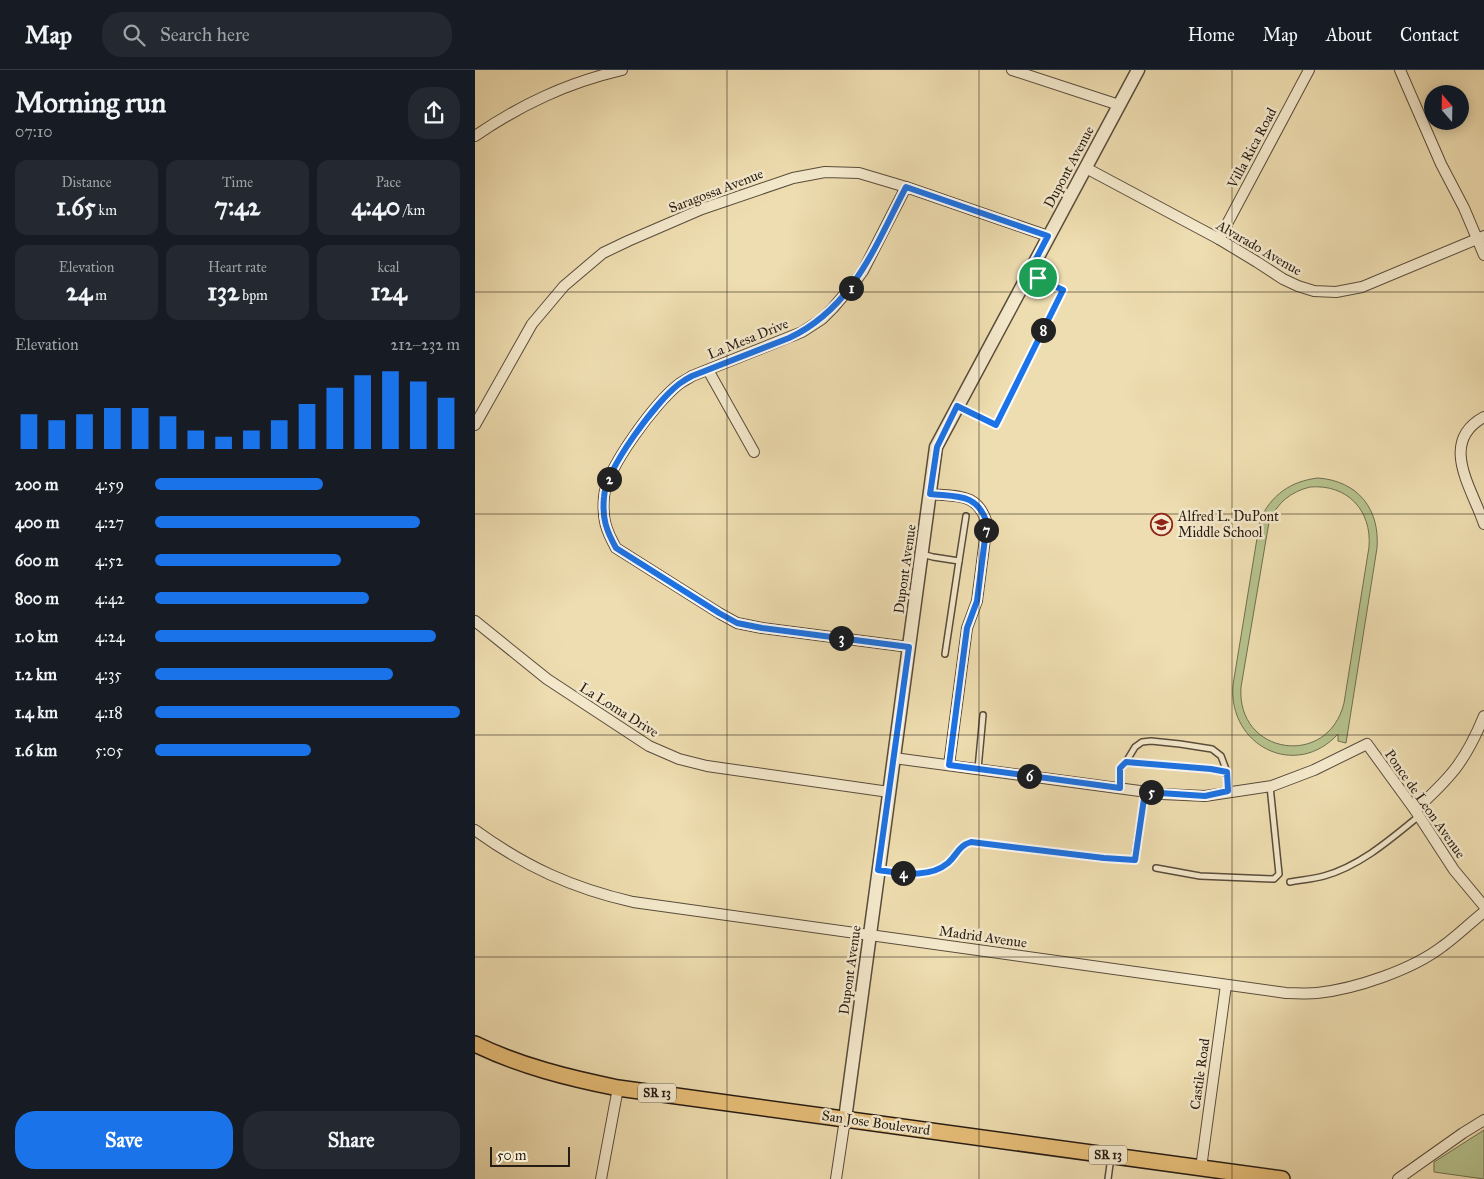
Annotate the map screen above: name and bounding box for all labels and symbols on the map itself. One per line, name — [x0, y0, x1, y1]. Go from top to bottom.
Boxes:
north arrow — [1424, 85, 1469, 130]
street label: Villa Rica Road — [1223, 105, 1280, 192]
street label: Dupont Avenue — [1040, 123, 1098, 211]
street label: Saragossa Avenue — [666, 165, 766, 217]
street label: Alvarado Avenue — [1212, 216, 1305, 279]
pin — [1017, 257, 1059, 299]
pin: 1 — [839, 276, 863, 300]
street label: La Mesa Drive — [705, 315, 791, 363]
pin: 8 — [1031, 318, 1055, 342]
pin: 2 — [597, 466, 621, 492]
place label: Alfred L. DuPont Middle School — [1177, 508, 1279, 541]
school or university icon: Alfred L. DuPont Middle School — [1150, 512, 1174, 536]
pin: 7 — [973, 518, 999, 542]
street label: Dupont Avenue — [890, 523, 920, 615]
pin: 3 — [829, 626, 853, 650]
street label: La Loma Drive — [576, 679, 662, 741]
street label: Ponce de Leon Avenue — [1381, 746, 1469, 862]
pin: 6 — [1017, 764, 1041, 788]
pin: 5 — [1139, 780, 1163, 804]
pin: 4 — [891, 860, 915, 886]
street label: Madrid Avenue — [938, 922, 1028, 952]
street label: Dupont Avenue — [835, 924, 865, 1016]
street label: Castile Road — [1187, 1037, 1213, 1111]
road number: SR 13 — [638, 1084, 676, 1102]
street label: San Jose Boulevard — [821, 1107, 931, 1140]
scale bar — [490, 1144, 570, 1167]
road number: SR 13 — [1089, 1146, 1127, 1164]

